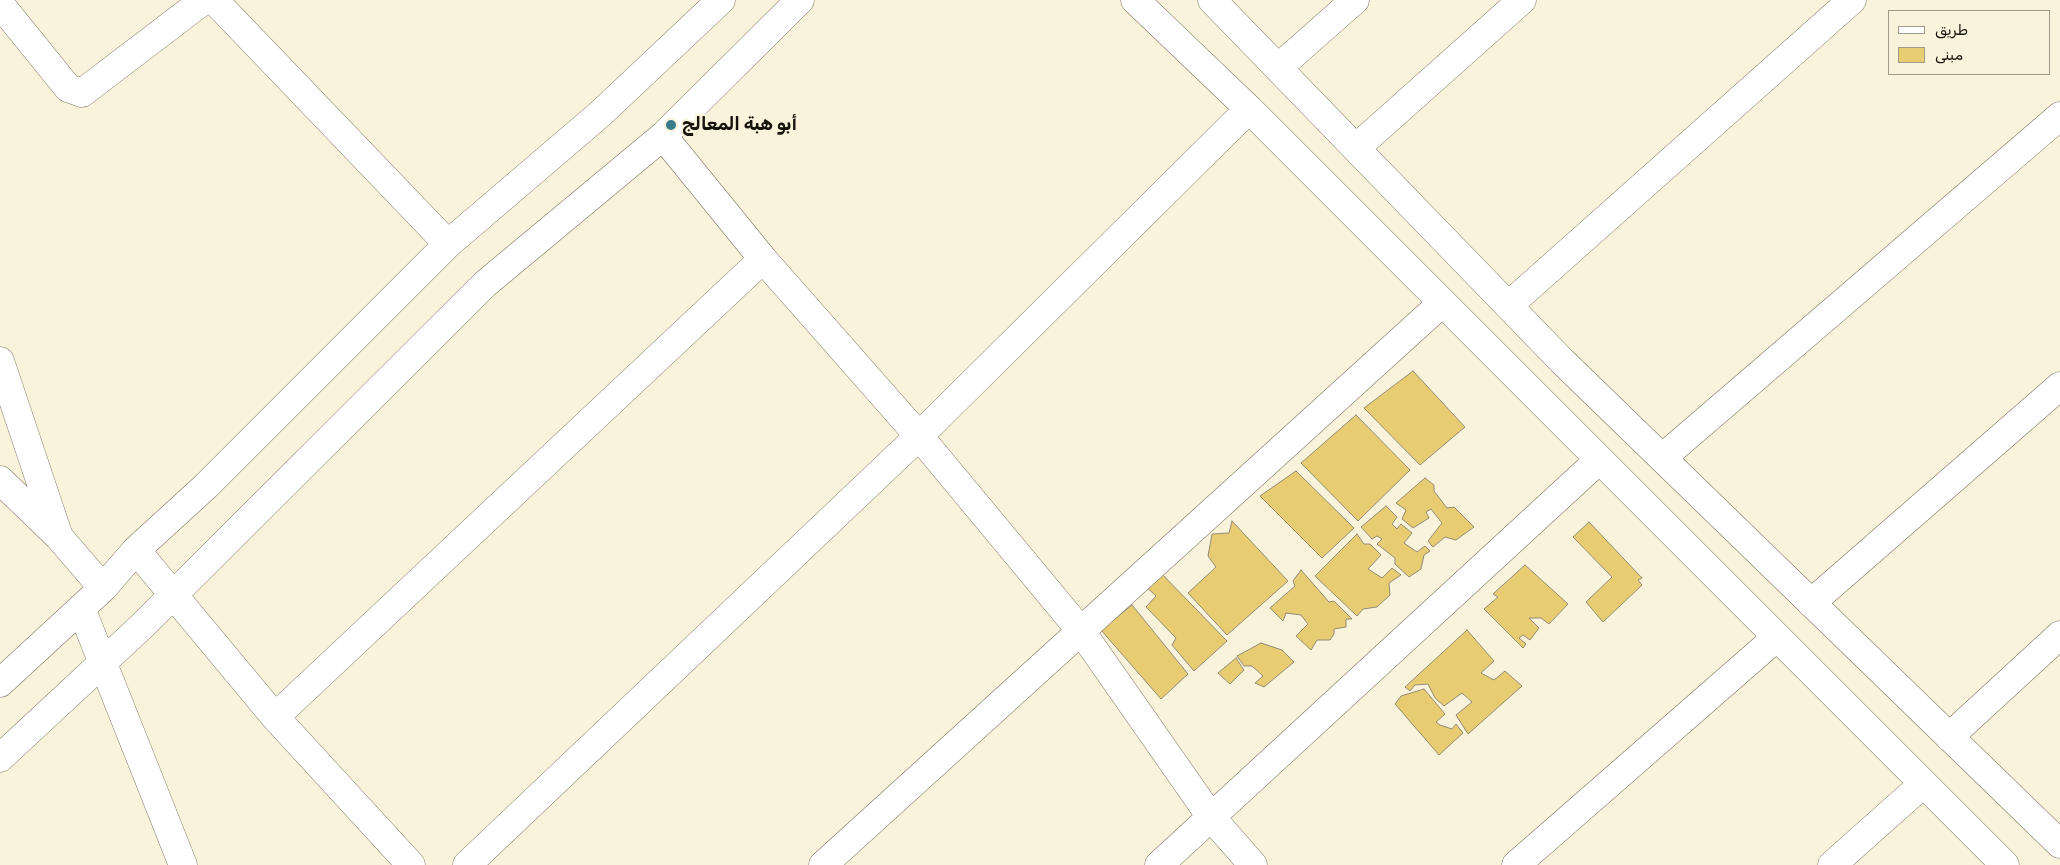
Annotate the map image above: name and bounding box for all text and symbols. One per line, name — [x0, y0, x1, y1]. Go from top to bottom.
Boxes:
legend — [1888, 10, 2050, 75]
text: طريق — [1935, 21, 1968, 39]
text: مبنى — [1935, 46, 1963, 64]
place label: أبو هبة المعالج — [682, 114, 797, 136]
marker: أبو هبة المعالج — [664, 118, 678, 132]

